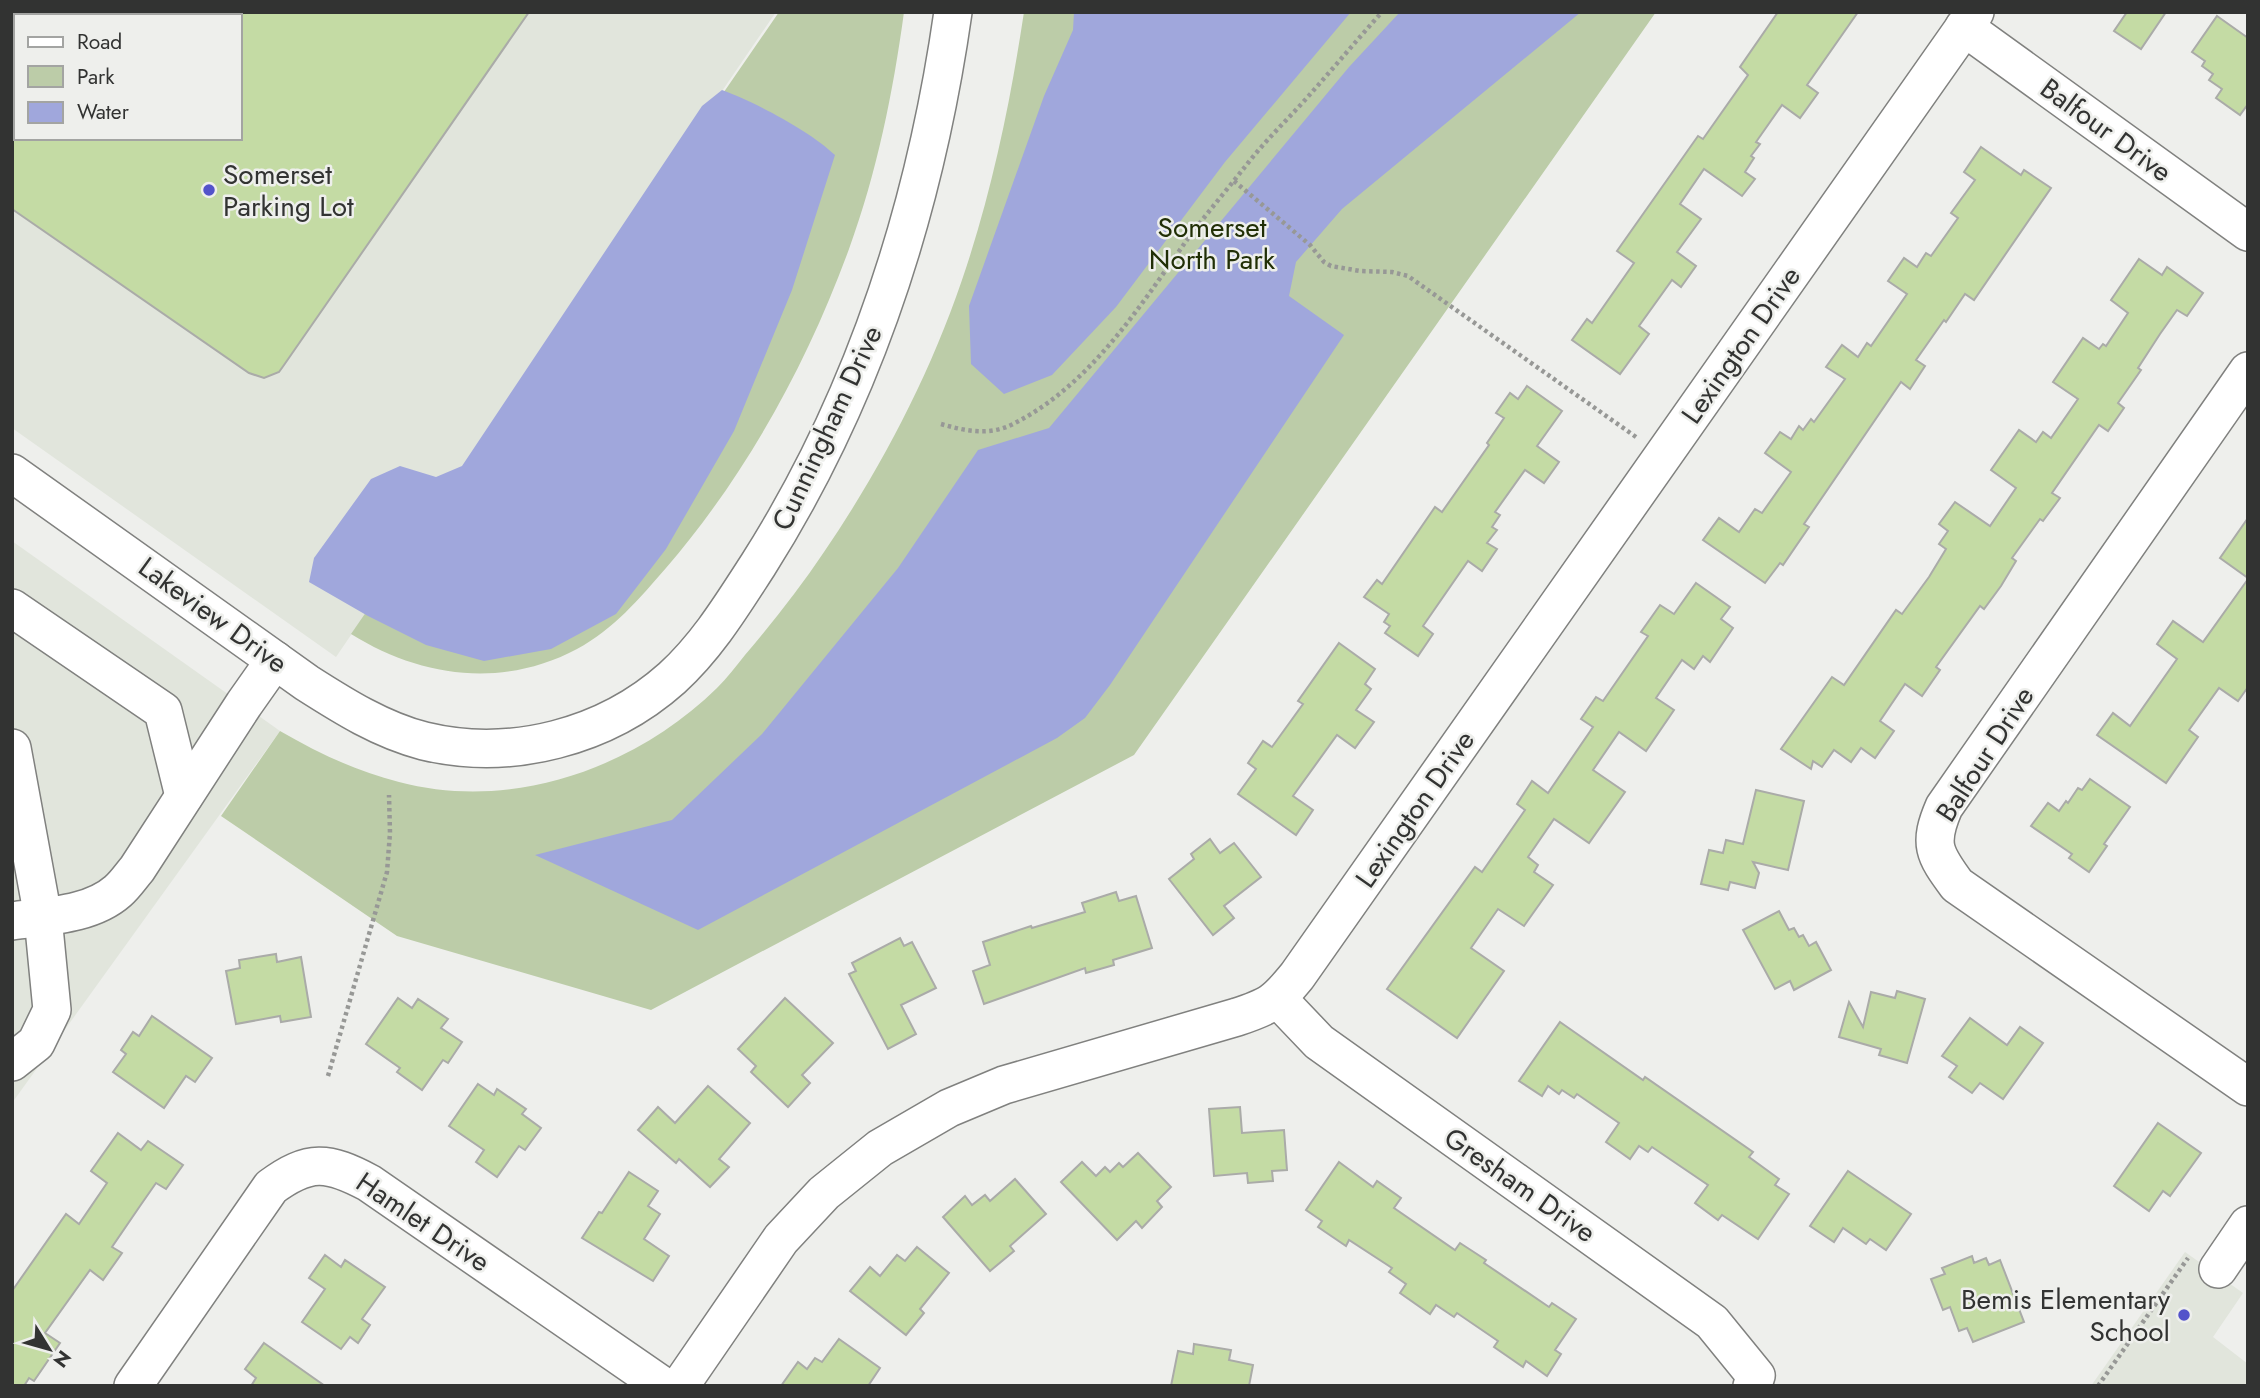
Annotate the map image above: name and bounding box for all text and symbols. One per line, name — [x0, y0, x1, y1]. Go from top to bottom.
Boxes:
legend — [14, 14, 242, 140]
text: Road — [77, 27, 122, 57]
text: Park — [77, 62, 115, 92]
street label: Balfour Drive — [2032, 68, 2180, 192]
text: Water — [77, 97, 130, 127]
place label: Somerset Parking Lot — [223, 154, 354, 227]
marker: Somerset Parking Lot — [201, 182, 217, 198]
park label: Somerset North Park — [1149, 207, 1276, 280]
street label: Lexington Drive — [1672, 258, 1810, 432]
street label: Cunningham Drive — [762, 319, 892, 537]
street label: Lakeview Drive — [130, 547, 296, 683]
street label: Balfour Drive — [1926, 678, 2044, 830]
street label: Lexington Drive — [1346, 722, 1484, 896]
street label: Gresham Drive — [1436, 1117, 1604, 1253]
street label: Hamlet Drive — [348, 1162, 498, 1282]
place label: Bemis Elementary School — [1961, 1279, 2171, 1352]
marker: Bemis Elementary School — [2176, 1307, 2192, 1323]
north arrow — [14, 1314, 84, 1384]
text: N — [47, 1345, 78, 1373]

